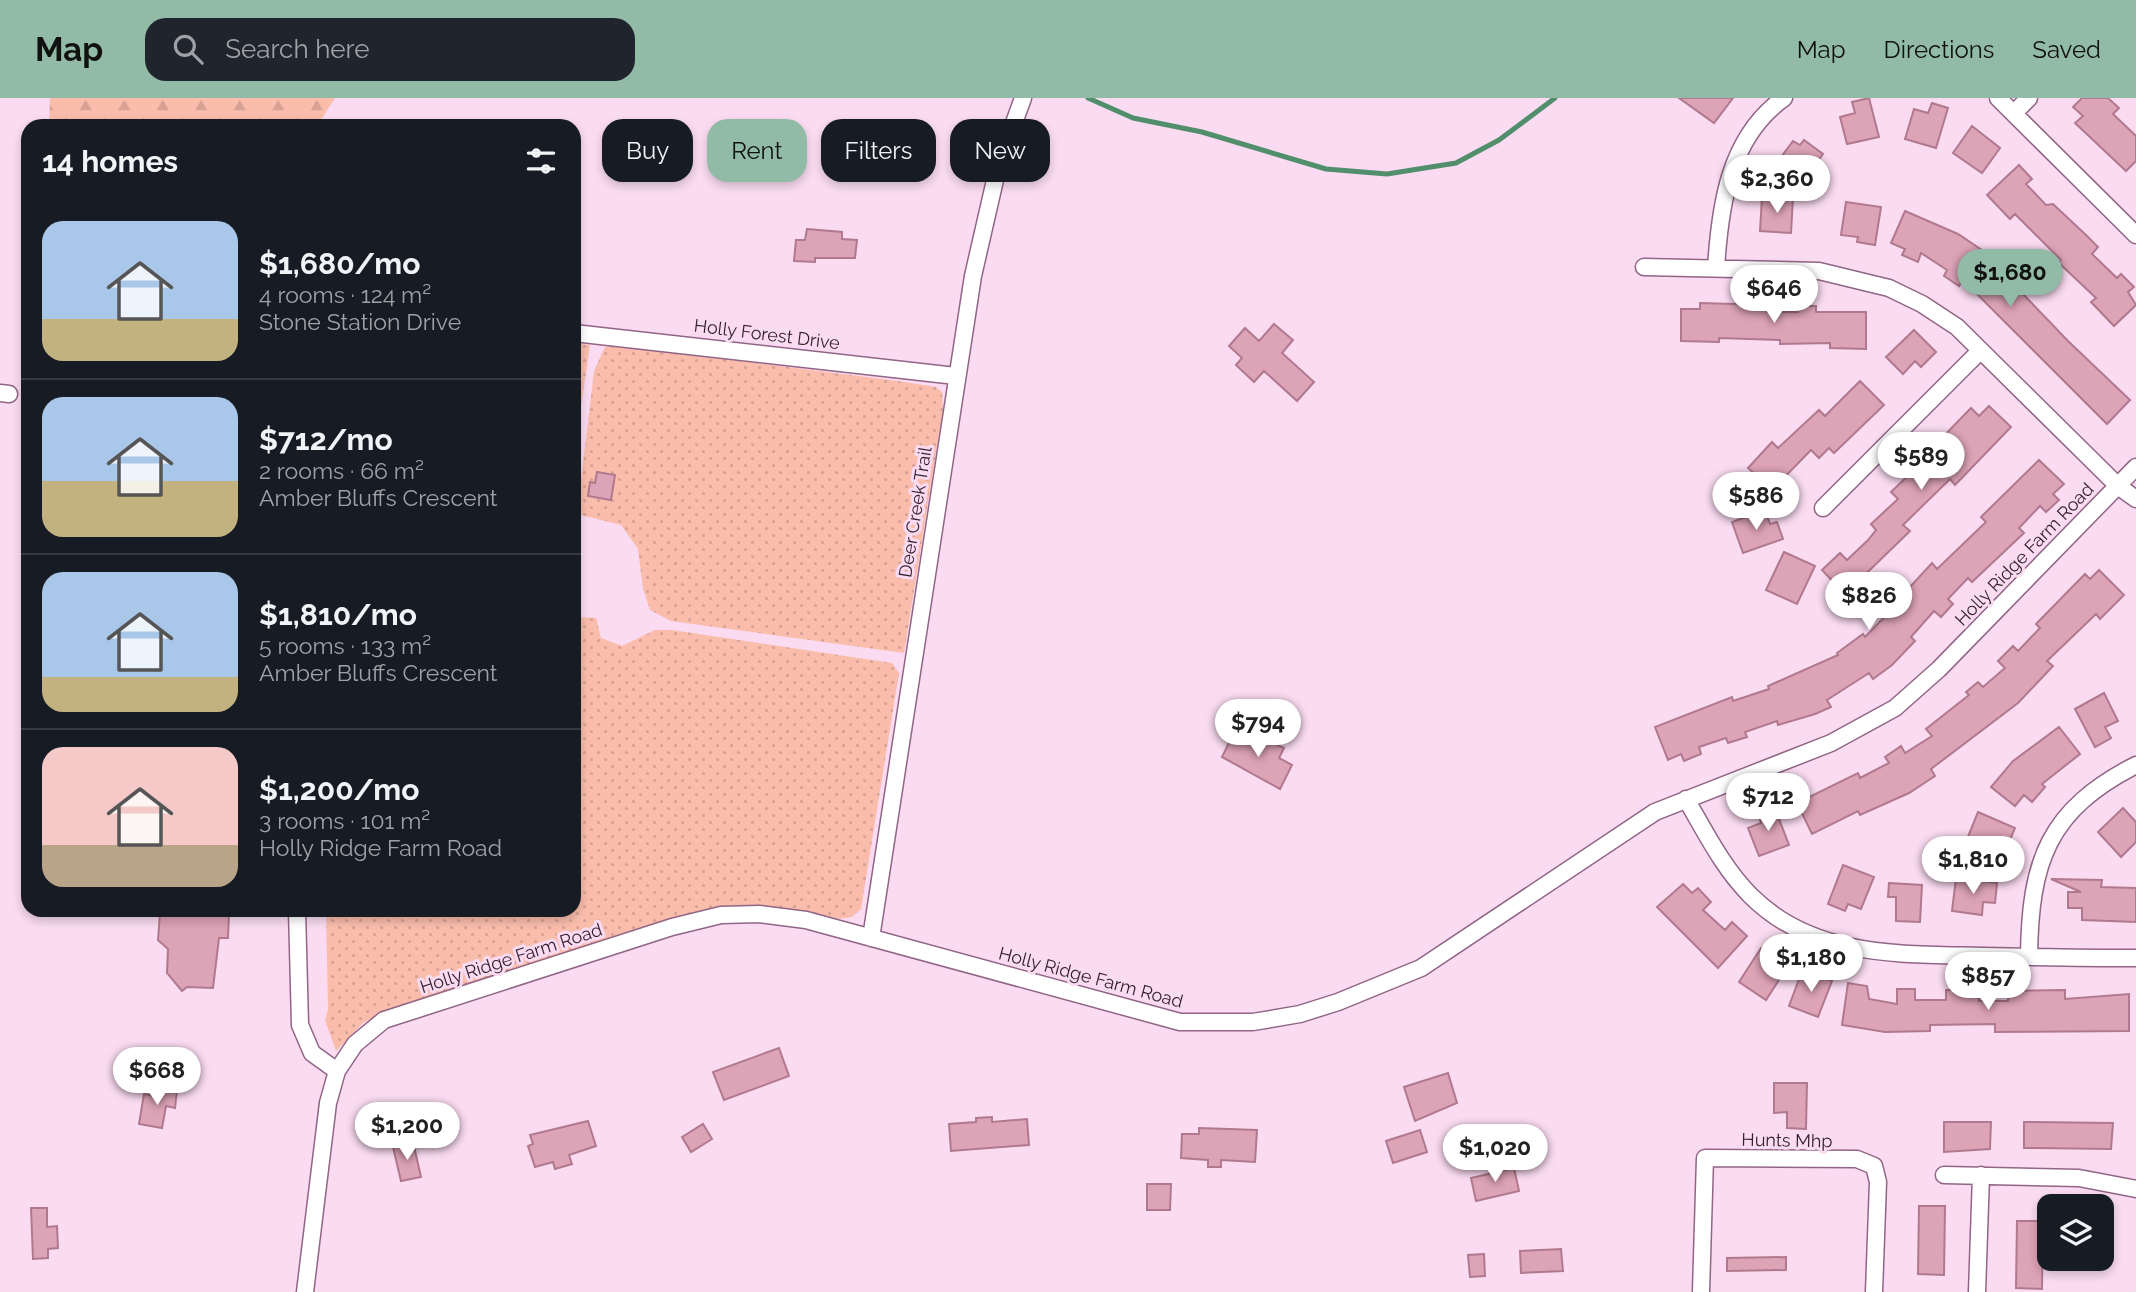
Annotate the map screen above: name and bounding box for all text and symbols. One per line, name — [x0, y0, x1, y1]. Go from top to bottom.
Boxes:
search box — [145, 18, 635, 81]
text: Map — [35, 30, 103, 69]
icon: search — [169, 30, 207, 68]
text: Search here — [225, 34, 370, 64]
text: Map — [1797, 35, 1846, 64]
text: Directions — [1884, 35, 1994, 64]
text: Saved — [2032, 35, 2101, 64]
chip: Buy — [602, 119, 693, 182]
chip: Rent — [707, 119, 807, 182]
chip: Filters — [821, 119, 936, 182]
chip: New — [950, 119, 1050, 182]
icon: filters — [522, 142, 560, 180]
text: 14 homes — [42, 144, 178, 179]
pin: $2,360 — [1720, 156, 1834, 215]
text: $2,360 — [1740, 164, 1814, 191]
text: $1,680/mo — [259, 246, 420, 281]
icon: home — [98, 249, 182, 333]
pin: $1,680 — [1953, 250, 2067, 309]
text: $1,680 — [1973, 258, 2047, 285]
pin: $646 — [1733, 266, 1815, 325]
text: $646 — [1746, 274, 1802, 301]
text: 4 rooms · 124 m² — [259, 281, 431, 308]
text: Stone Station Drive — [259, 308, 461, 335]
street label: Holly Forest Drive — [693, 315, 842, 353]
text: $712/mo — [259, 422, 393, 457]
icon: home — [98, 425, 182, 509]
pin: $589 — [1880, 432, 1962, 492]
text: $589 — [1894, 441, 1948, 468]
street label: Deer Creek Trail — [894, 445, 936, 579]
text: 2 rooms · 66 m² — [259, 457, 424, 484]
pin: $586 — [1715, 472, 1797, 532]
street label: Holly Ridge Farm Road — [1950, 478, 2098, 630]
text: $586 — [1728, 481, 1784, 508]
text: Amber Bluffs Crescent — [259, 484, 497, 511]
pin: $826 — [1828, 573, 1910, 632]
text: $826 — [1841, 581, 1897, 608]
text: $1,810/mo — [259, 597, 417, 632]
icon: home — [98, 600, 182, 684]
text: 5 rooms · 133 m² — [259, 632, 431, 659]
text: Amber Bluffs Crescent — [259, 659, 497, 686]
pin: $794 — [1217, 700, 1299, 759]
text: $794 — [1231, 708, 1285, 735]
text: $1,200/mo — [259, 772, 419, 807]
pin: $712 — [1727, 774, 1809, 833]
icon: home — [98, 775, 182, 859]
text: $712 — [1742, 782, 1794, 809]
text: 3 rooms · 101 m² — [259, 807, 430, 834]
text: Holly Ridge Farm Road — [259, 834, 502, 861]
pin: $1,810 — [1916, 836, 2030, 896]
text: $1,810 — [1938, 845, 2008, 872]
street label: Holly Ridge Farm Road — [417, 919, 605, 997]
pin: $1,180 — [1754, 934, 1868, 994]
street label: Holly Ridge Farm Road — [996, 942, 1186, 1012]
text: $1,180 — [1776, 943, 1846, 970]
pin: $857 — [1947, 953, 2029, 1012]
text: $857 — [1961, 961, 2015, 988]
pin: $668 — [116, 1048, 198, 1107]
text: $668 — [129, 1056, 185, 1083]
pin: $1,200 — [350, 1102, 464, 1162]
text: $1,200 — [371, 1111, 443, 1138]
pin: $1,020 — [1438, 1124, 1552, 1184]
street label: Hunts Mhp — [1741, 1129, 1833, 1151]
text: $1,020 — [1459, 1133, 1531, 1160]
map controls — [2037, 1194, 2114, 1271]
button: layers — [2037, 1194, 2114, 1271]

